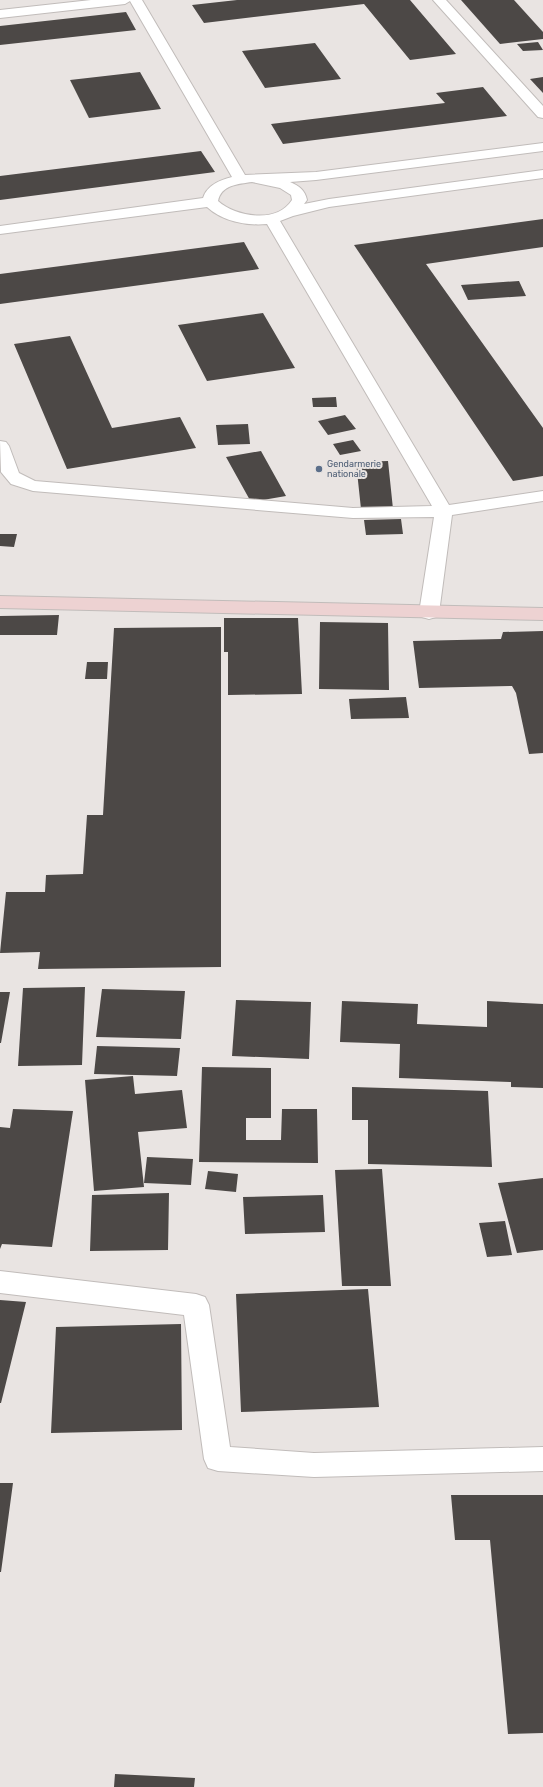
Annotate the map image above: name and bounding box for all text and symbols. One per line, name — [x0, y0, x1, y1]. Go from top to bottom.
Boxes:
place label: Gendarmerie nationale — [327, 459, 381, 479]
marker: Gendarmerie nationale — [314, 464, 324, 474]

